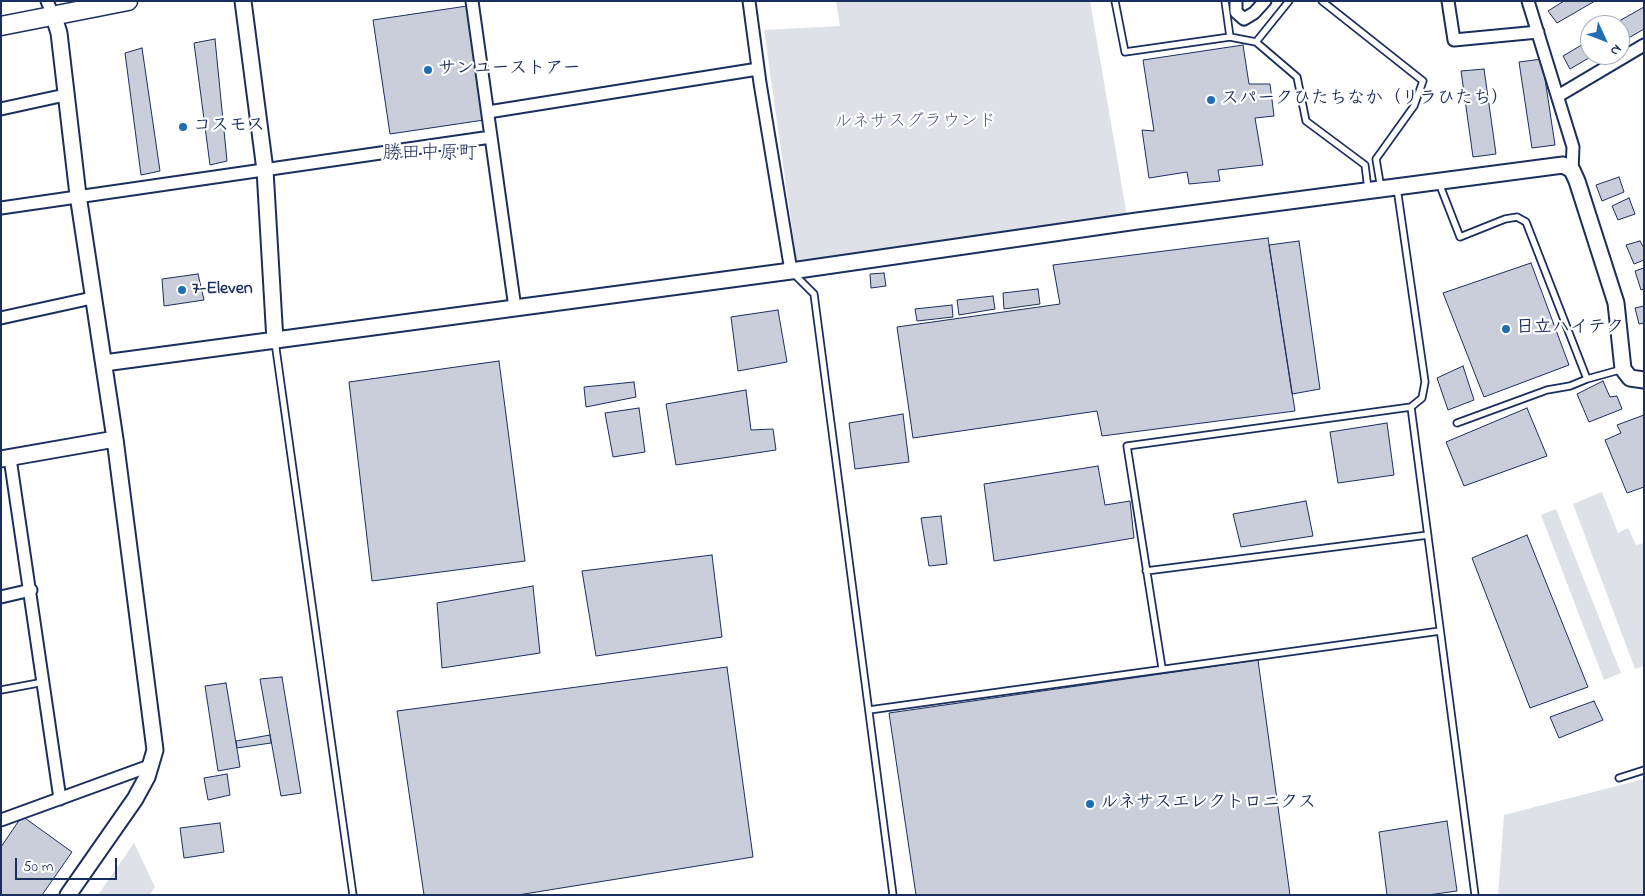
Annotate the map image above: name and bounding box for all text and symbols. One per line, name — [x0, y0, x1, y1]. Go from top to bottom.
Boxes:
north arrow — [1580, 15, 1630, 65]
text: N — [1605, 39, 1627, 61]
place label: サンユーストアー — [438, 59, 581, 81]
marker: サンユーストアー — [422, 64, 434, 76]
place label: スパークひたちなか（リラひたち） — [1221, 89, 1509, 111]
marker: スパークひたちなか（リラひたち） — [1205, 94, 1217, 106]
park label: ルネサスグラウンド — [834, 112, 996, 134]
place label: コスモス — [193, 116, 265, 138]
marker: コスモス — [177, 121, 189, 133]
district label: 勝田中原町 — [383, 144, 477, 166]
place label: 7-Eleven — [192, 279, 253, 301]
marker: 7-Eleven — [176, 284, 188, 296]
place label: 日立ハイテク — [1516, 318, 1624, 340]
marker: 日立ハイテク — [1500, 323, 1512, 335]
place label: ルネサスエレクトロニクス — [1100, 793, 1316, 815]
marker: ルネサスエレクトロニクス — [1084, 798, 1096, 810]
scale bar — [18, 848, 120, 880]
text: 50 m — [23, 856, 53, 878]

